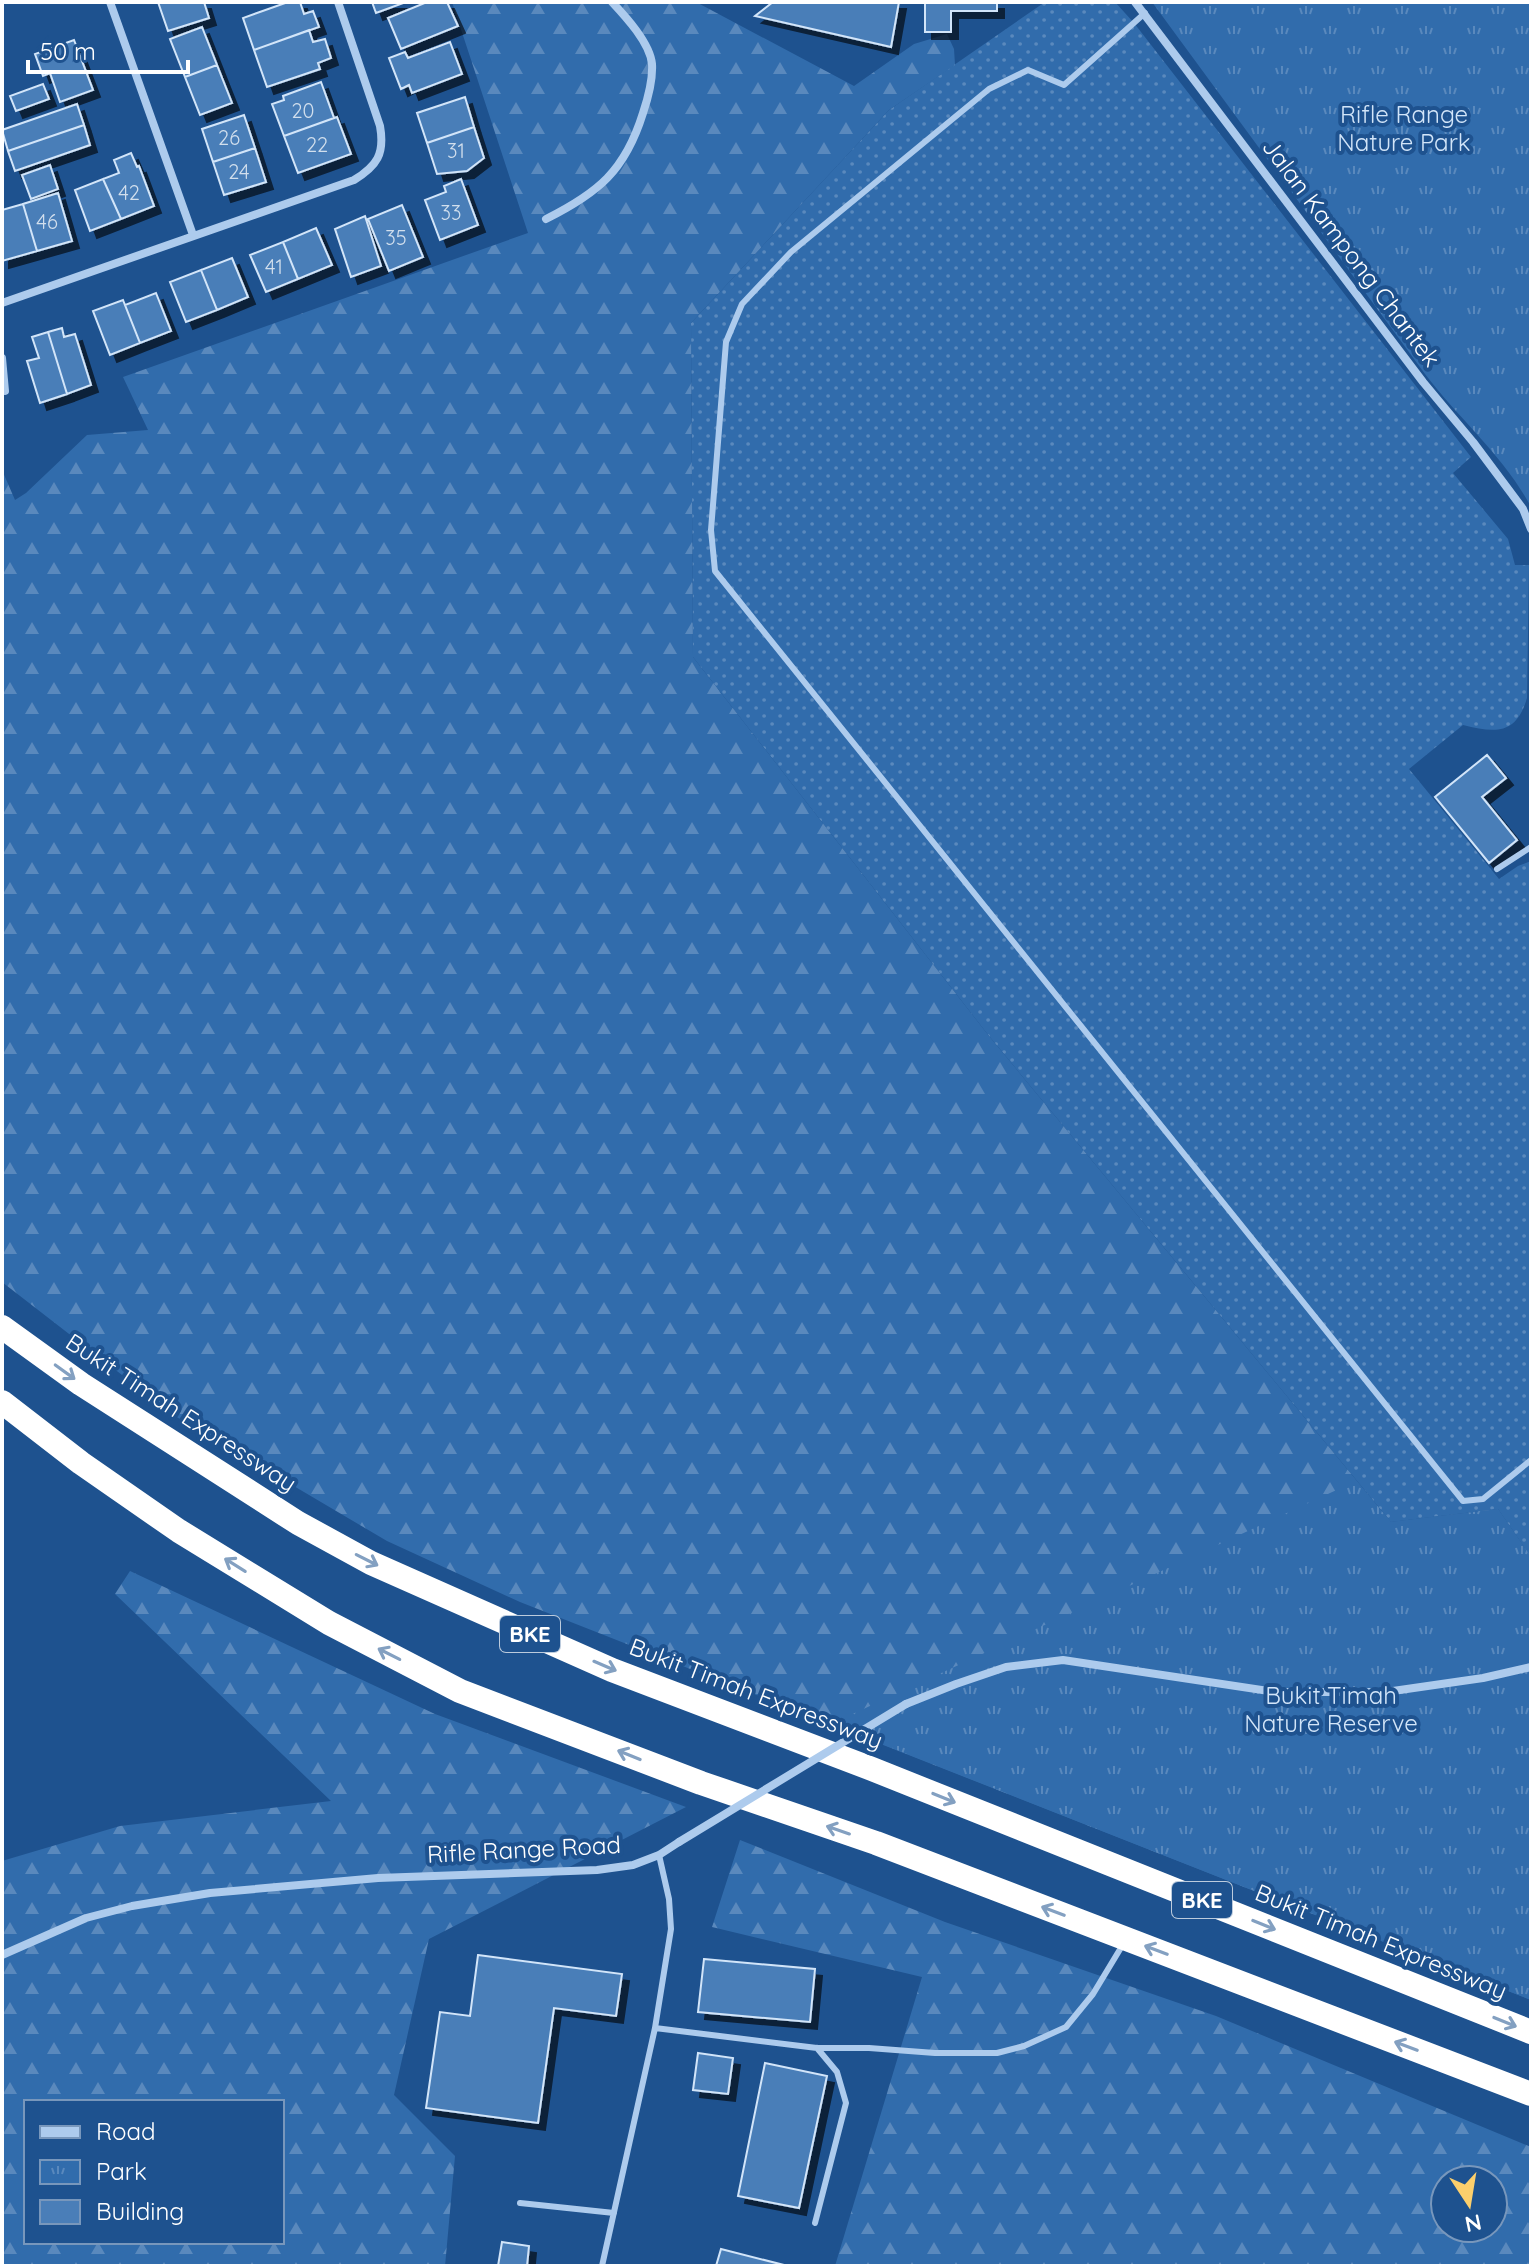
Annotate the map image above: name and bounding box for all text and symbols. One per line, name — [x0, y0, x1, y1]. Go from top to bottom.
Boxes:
scale bar — [28, 24, 188, 74]
text: 50 m — [40, 36, 96, 66]
house number: 20 — [292, 98, 314, 123]
park label: Rifle Range Nature Park — [1337, 99, 1471, 157]
house number: 26 — [218, 125, 240, 150]
house number: 22 — [306, 132, 328, 157]
street label: Jalan Kampong Chantek — [1256, 132, 1447, 372]
house number: 31 — [447, 138, 465, 163]
house number: 24 — [228, 159, 250, 184]
house number: 42 — [118, 180, 140, 205]
house number: 33 — [441, 200, 461, 225]
house number: 46 — [36, 209, 58, 234]
house number: 35 — [385, 225, 407, 250]
house number: 41 — [265, 254, 283, 279]
street label: Bukit Timah Expressway — [61, 1326, 303, 1498]
one-way arrow — [54, 1364, 76, 1381]
one-way arrow — [355, 1553, 379, 1569]
one-way arrow — [224, 1557, 247, 1573]
road number: BKE — [500, 1616, 560, 1652]
street label: Bukit Timah Expressway — [625, 1631, 887, 1755]
one-way arrow — [378, 1646, 402, 1662]
one-way arrow — [592, 1660, 617, 1675]
park label: Bukit Timah Nature Reserve — [1244, 1680, 1418, 1738]
one-way arrow — [617, 1746, 642, 1761]
one-way arrow — [931, 1791, 956, 1806]
one-way arrow — [826, 1822, 851, 1837]
street label: Rifle Range Road — [426, 1829, 622, 1869]
street label: Bukit Timah Expressway — [1251, 1877, 1512, 2005]
road number: BKE — [1172, 1882, 1232, 1918]
one-way arrow — [1041, 1903, 1066, 1917]
one-way arrow — [1251, 1919, 1276, 1934]
one-way arrow — [1144, 1942, 1169, 1956]
one-way arrow — [1492, 2016, 1517, 2030]
one-way arrow — [1394, 2038, 1419, 2052]
legend — [24, 2100, 284, 2244]
text: Road — [96, 2116, 156, 2146]
text: Park — [96, 2156, 147, 2186]
north arrow — [1429, 2164, 1509, 2244]
text: Building — [96, 2196, 184, 2226]
text: N — [1462, 2208, 1484, 2239]

